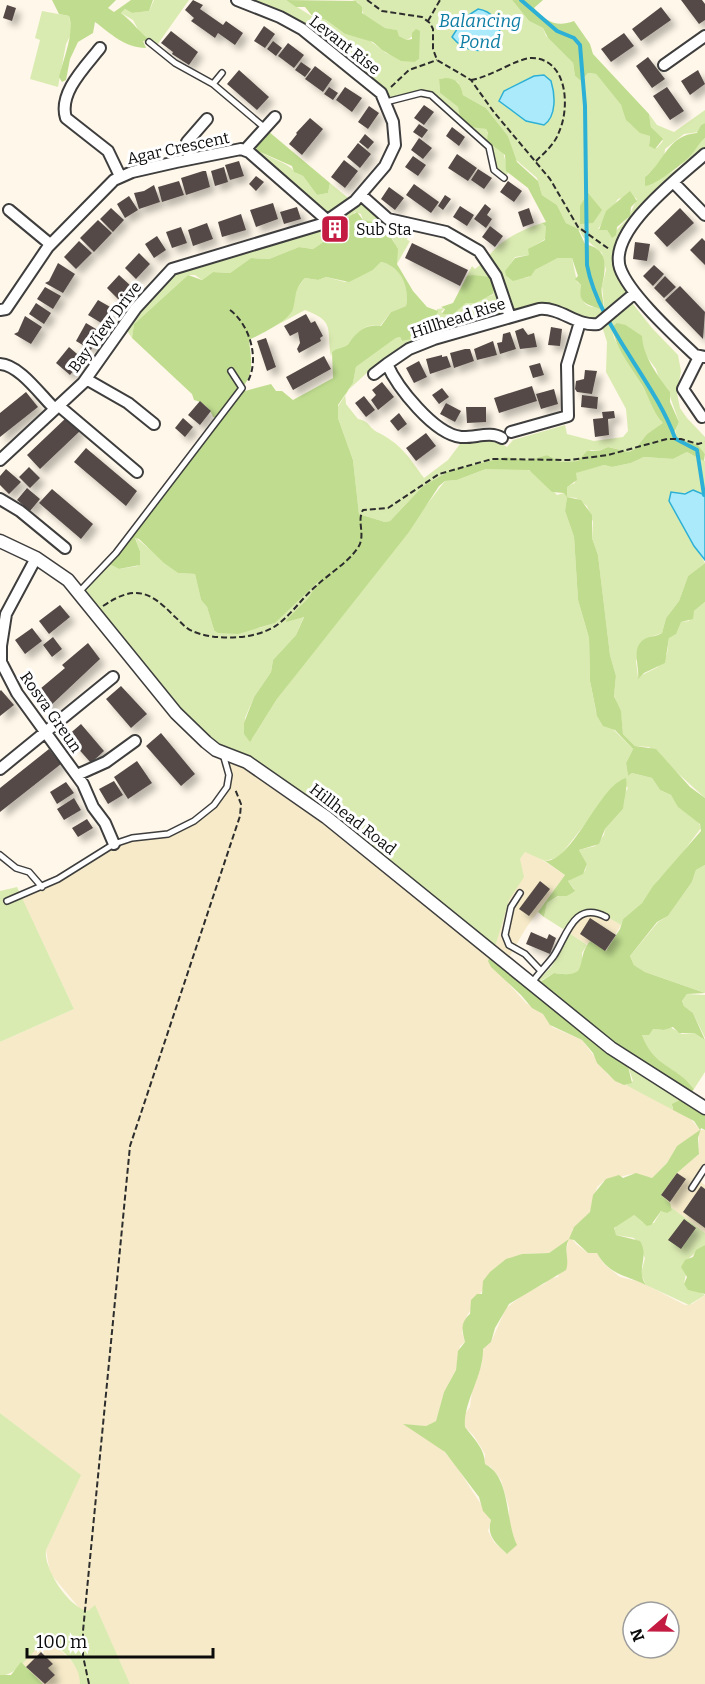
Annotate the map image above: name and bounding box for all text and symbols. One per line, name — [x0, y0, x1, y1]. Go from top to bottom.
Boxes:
water label: Balancing Pond — [439, 10, 521, 53]
street label: Levant Rise — [306, 11, 384, 79]
street label: Agar Crescent — [125, 128, 231, 168]
building icon: Sub Sta — [319, 213, 351, 245]
place label: Sub Sta — [356, 220, 412, 239]
street label: Bay View Drive — [65, 278, 145, 376]
street label: Hillhead Rise — [408, 294, 508, 342]
street label: Rosva Greun — [16, 668, 86, 756]
street label: Hillhead Road — [306, 779, 400, 859]
north arrow — [621, 1600, 681, 1660]
scale bar — [27, 1621, 213, 1659]
text: N — [626, 1626, 648, 1644]
text: 100 m — [36, 1631, 87, 1653]

